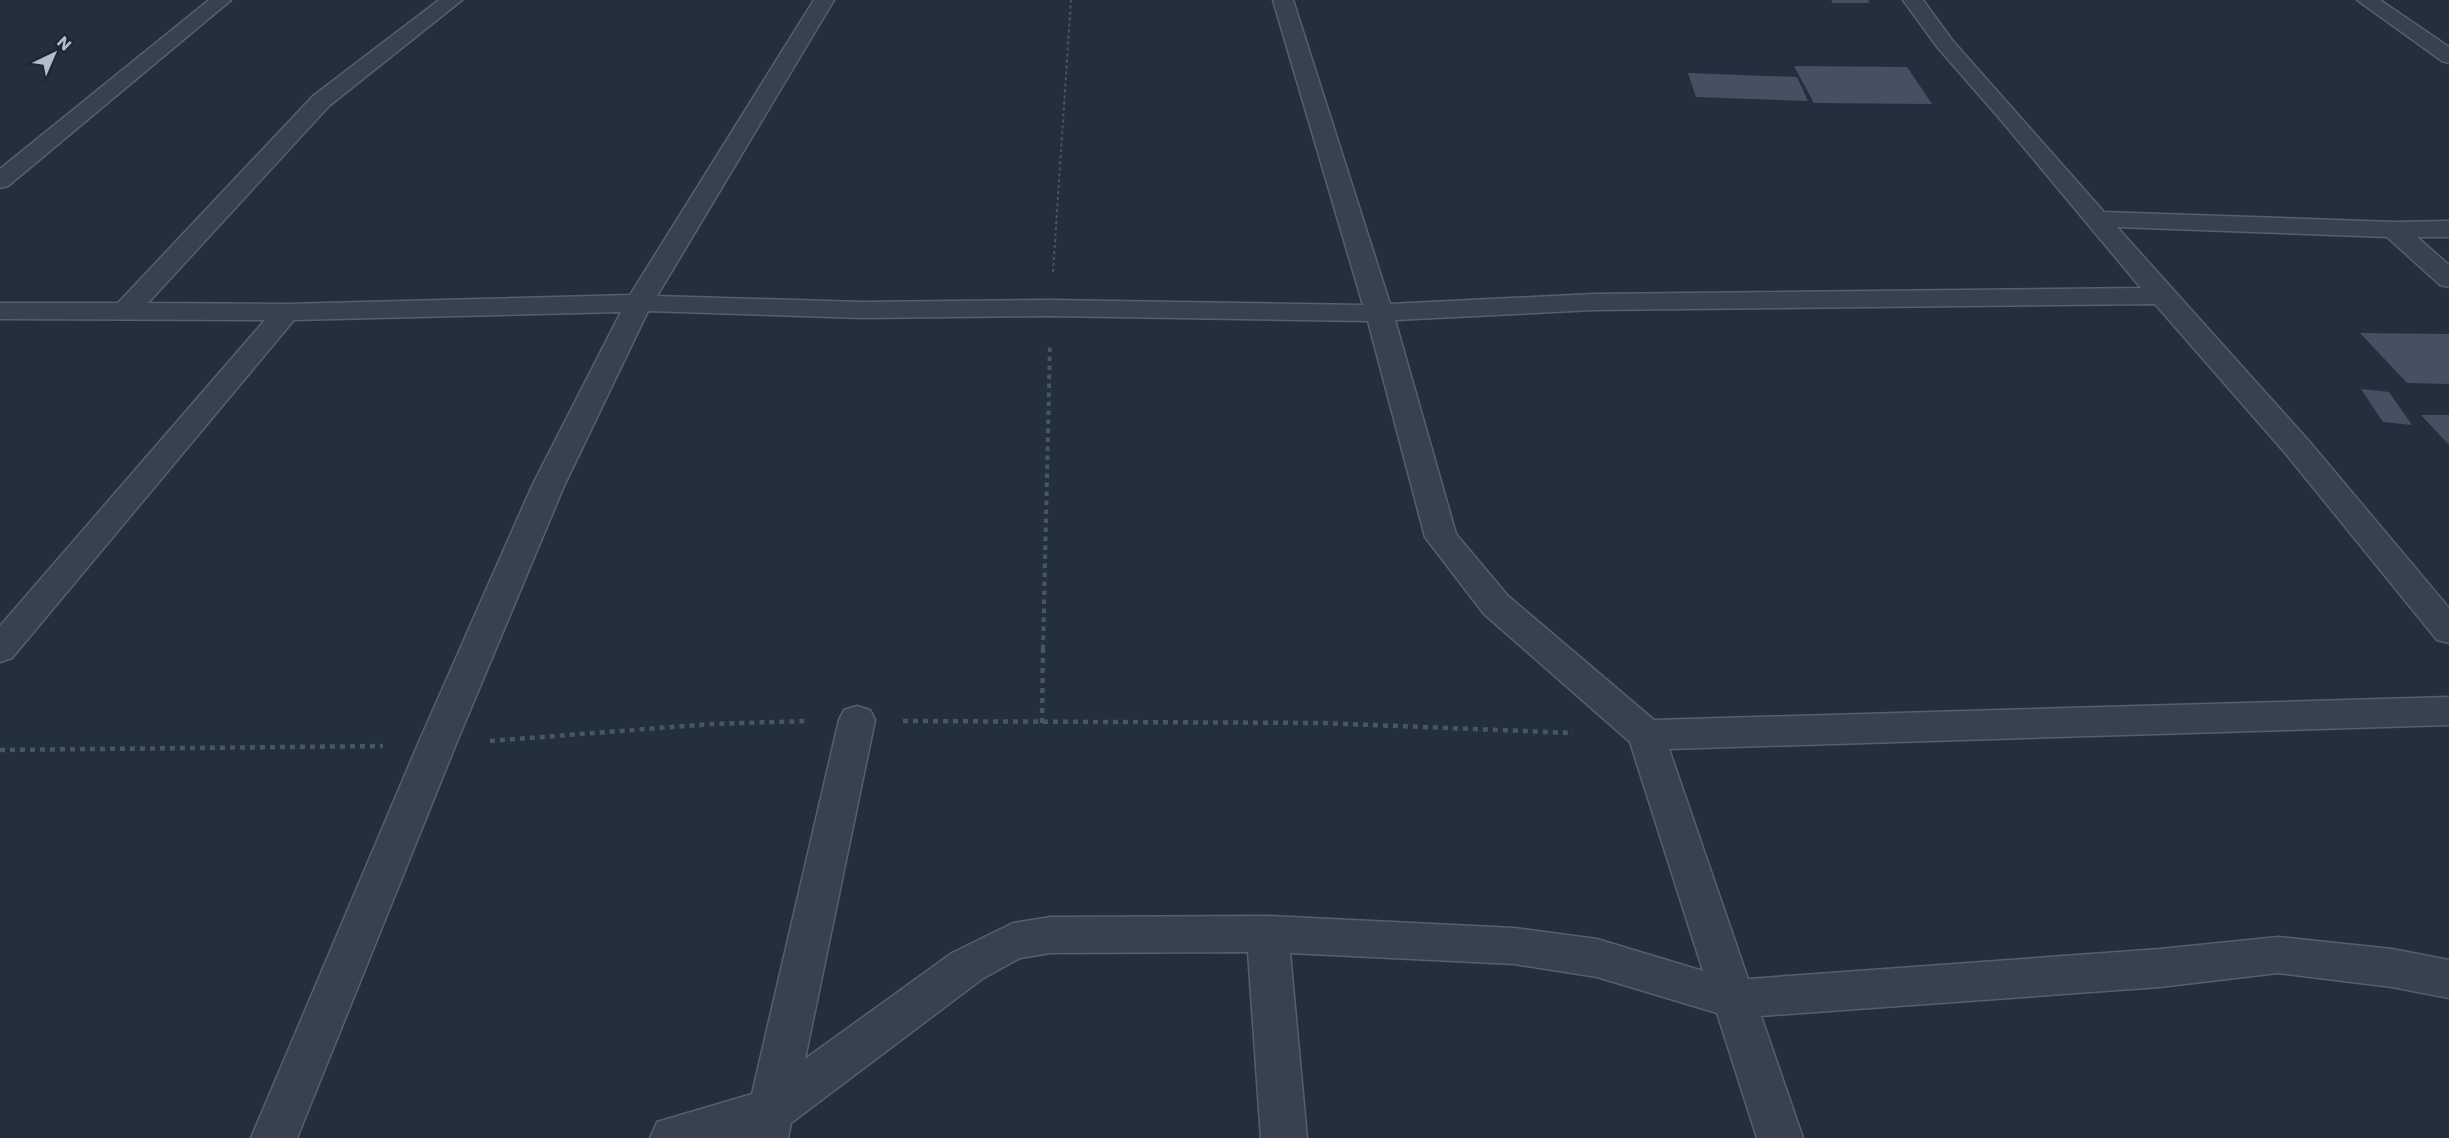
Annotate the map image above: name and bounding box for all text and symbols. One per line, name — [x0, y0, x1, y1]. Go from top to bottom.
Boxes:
north arrow — [24, 24, 84, 84]
text: N — [52, 31, 76, 56]

